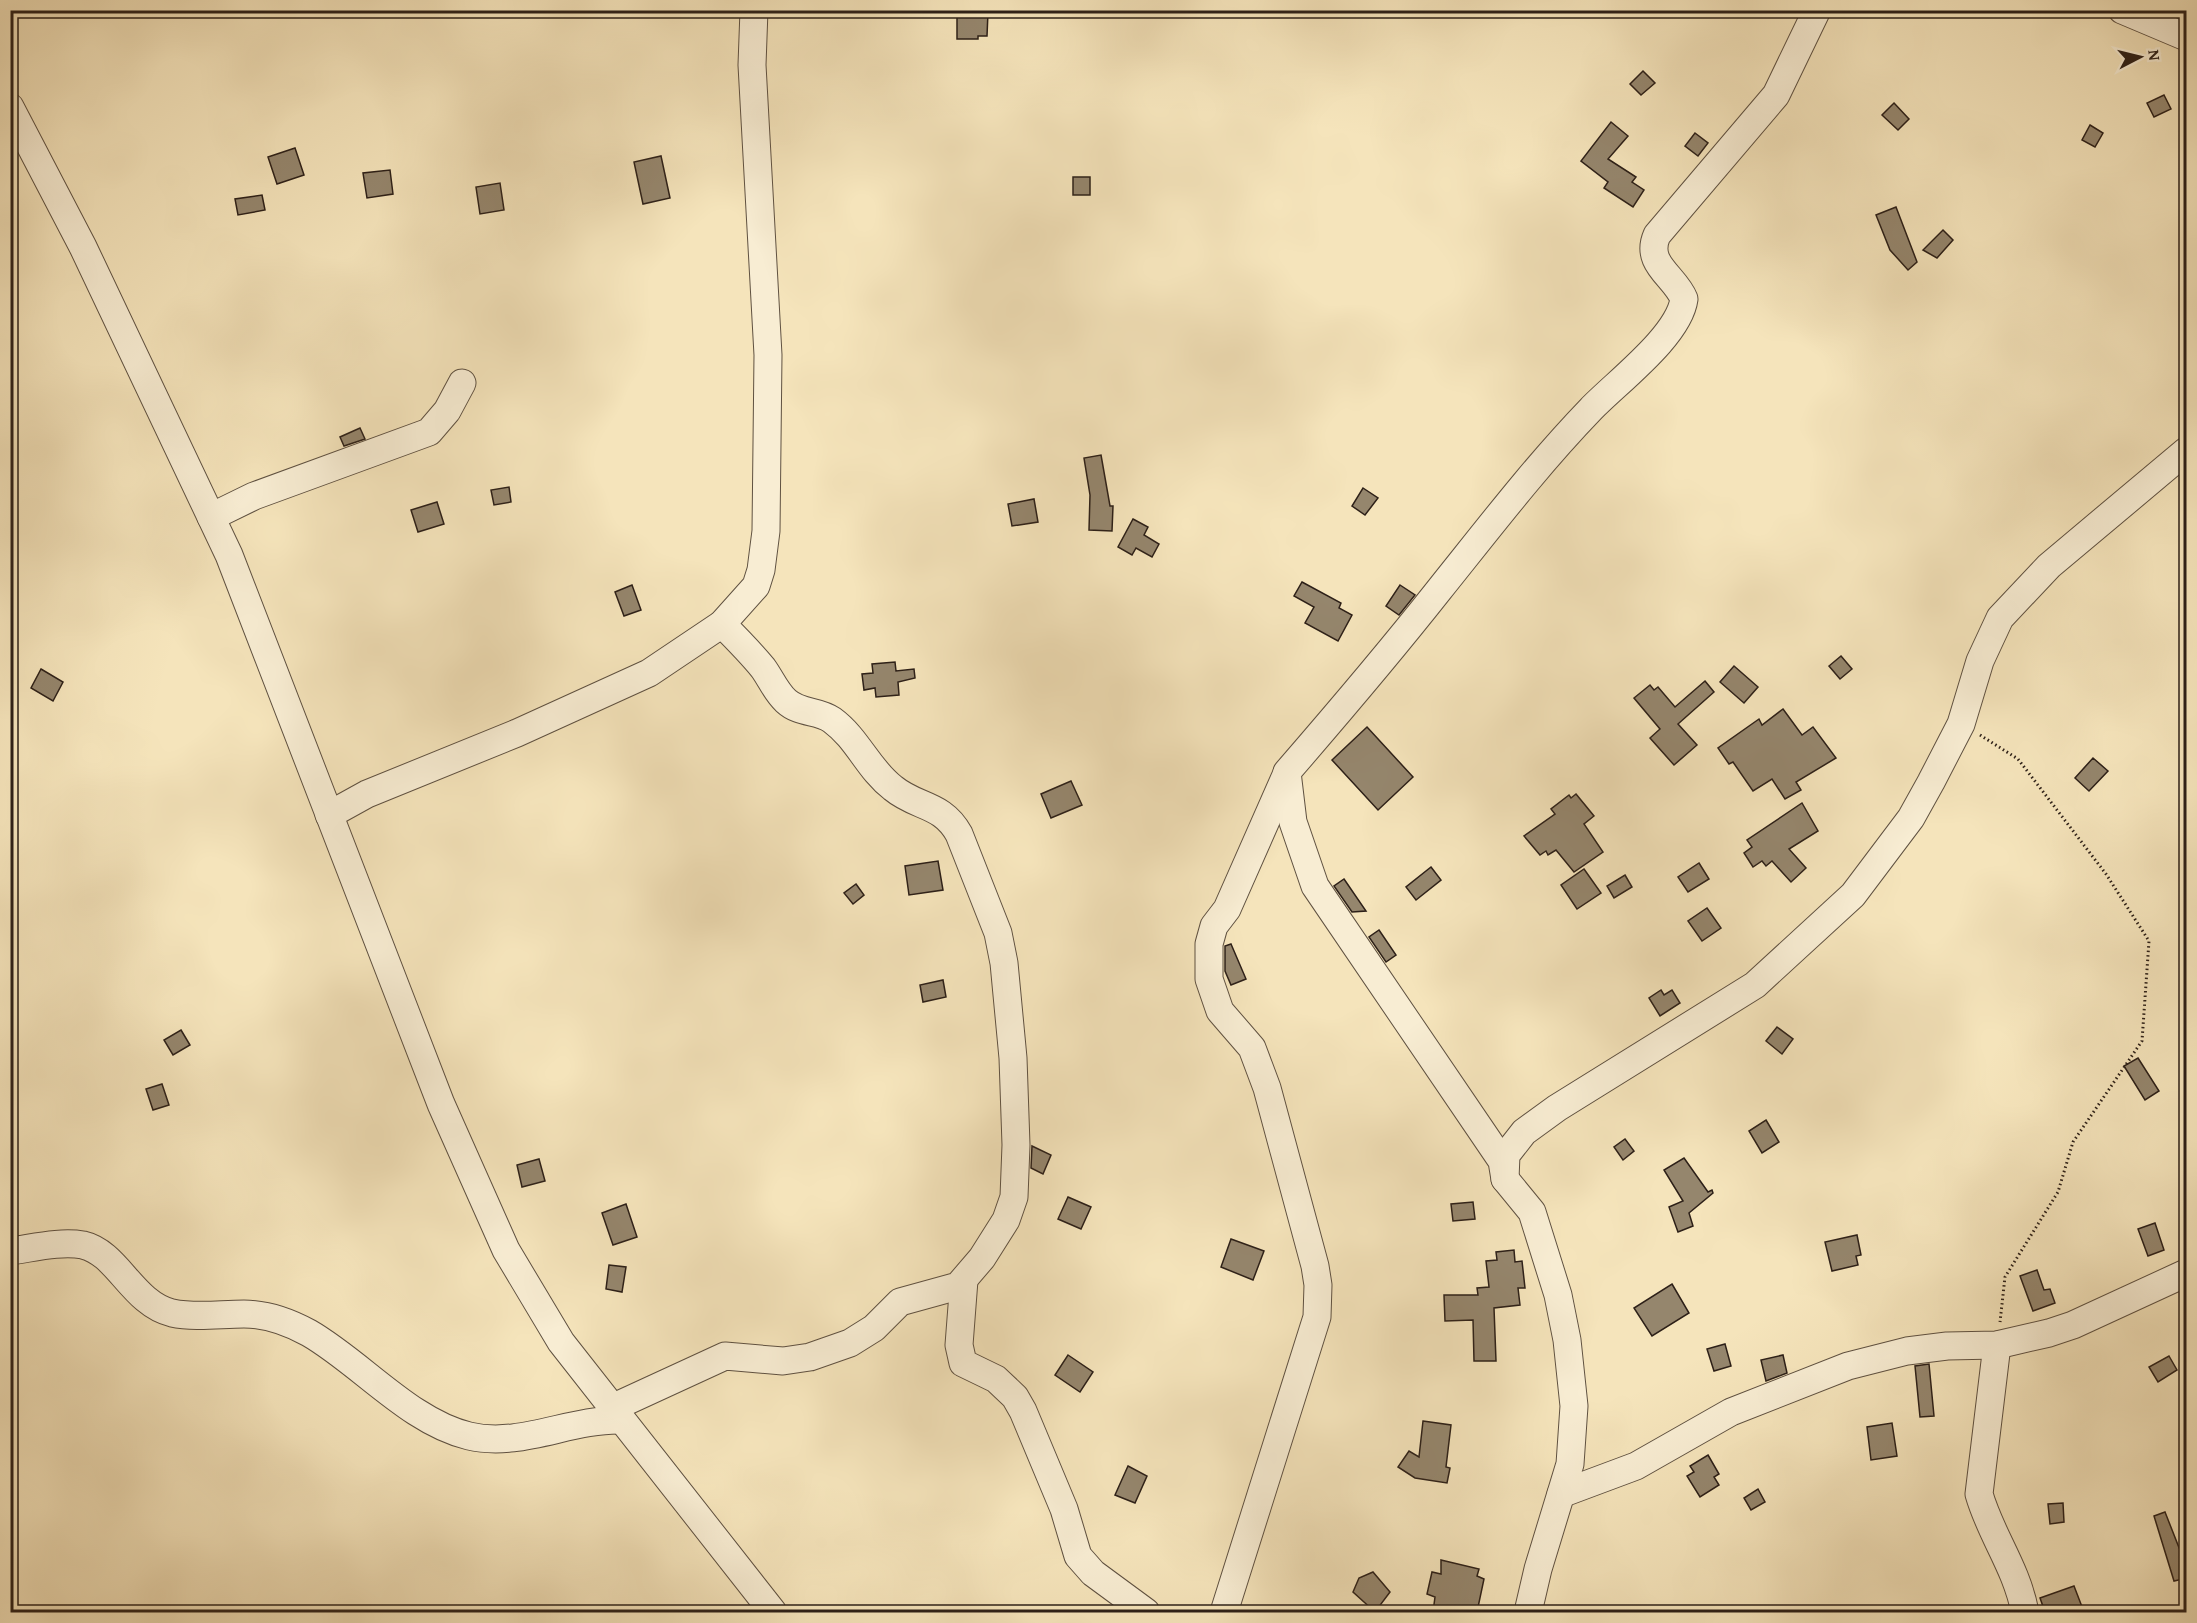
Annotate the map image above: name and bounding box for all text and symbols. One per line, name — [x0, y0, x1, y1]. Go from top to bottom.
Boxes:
north arrow — [2110, 27, 2170, 87]
text: N — [2142, 48, 2167, 62]

